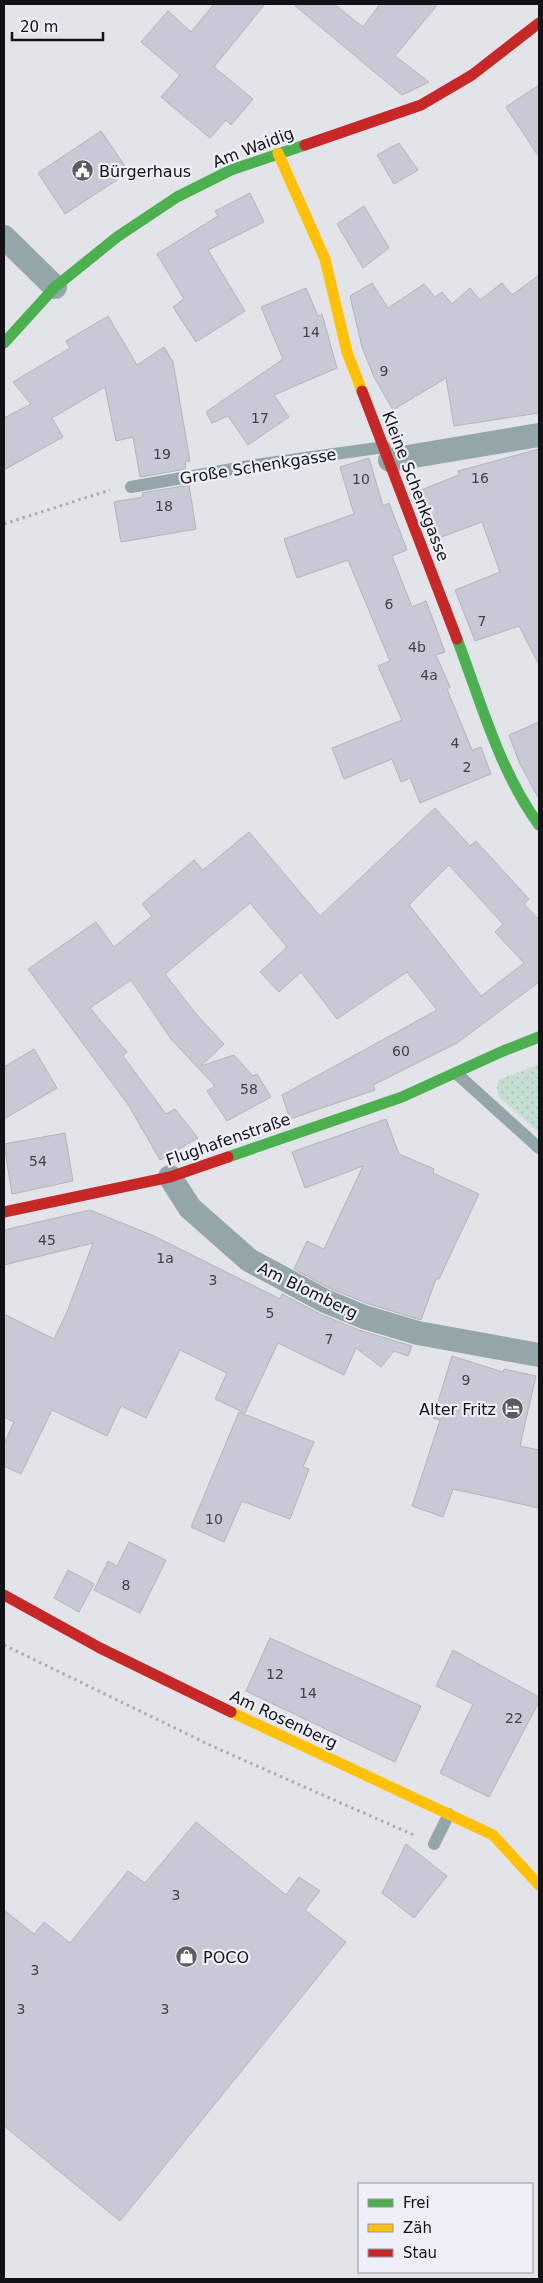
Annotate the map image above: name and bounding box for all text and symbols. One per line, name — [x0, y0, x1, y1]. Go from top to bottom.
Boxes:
scale bar — [12, 10, 104, 42]
text: 20 m — [20, 18, 58, 36]
street label: Am Waidig — [210, 123, 296, 172]
public building icon: Bürgerhaus — [71, 159, 95, 183]
place label: Bürgerhaus — [99, 162, 191, 181]
house number: 14 — [302, 324, 320, 340]
house number: 9 — [380, 363, 388, 379]
street label: Kleine Schenkgasse — [378, 408, 453, 564]
house number: 17 — [251, 410, 269, 426]
street label: Große Schenkgasse — [178, 445, 338, 488]
house number: 19 — [153, 446, 171, 462]
house number: 16 — [471, 470, 489, 486]
house number: 10 — [352, 471, 370, 487]
house number: 18 — [155, 498, 173, 514]
house number: 6 — [385, 596, 394, 612]
house number: 7 — [478, 613, 486, 629]
house number: 4b — [408, 639, 426, 655]
house number: 4a — [420, 667, 438, 683]
house number: 4 — [451, 735, 460, 751]
house number: 2 — [463, 759, 471, 775]
house number: 60 — [392, 1043, 410, 1059]
house number: 58 — [240, 1081, 258, 1097]
street label: Flughafenstraße — [163, 1109, 293, 1170]
house number: 54 — [29, 1153, 47, 1169]
house number: 45 — [38, 1232, 56, 1248]
house number: 1a — [156, 1250, 174, 1266]
street label: Am Blomberg — [255, 1258, 361, 1323]
house number: 3 — [209, 1272, 217, 1288]
house number: 5 — [266, 1305, 274, 1321]
house number: 7 — [325, 1331, 333, 1347]
house number: 9 — [462, 1372, 470, 1388]
hotel icon: Alter Fritz — [500, 1397, 524, 1421]
place label: Alter Fritz — [419, 1400, 496, 1419]
house number: 10 — [205, 1511, 223, 1527]
house number: 8 — [122, 1577, 130, 1593]
house number: 12 — [266, 1666, 284, 1682]
house number: 14 — [299, 1685, 317, 1701]
street label: Am Rosenberg — [227, 1686, 341, 1753]
house number: 22 — [505, 1710, 523, 1726]
house number: 3 — [172, 1887, 180, 1903]
shop icon: POCO — [175, 1945, 199, 1969]
place label: POCO — [203, 1948, 249, 1967]
house number: 3 — [31, 1962, 39, 1978]
house number: 3 — [17, 2001, 25, 2017]
house number: 3 — [161, 2001, 169, 2017]
legend — [358, 2183, 533, 2273]
text: Frei — [403, 2194, 430, 2212]
text: Zäh — [403, 2219, 432, 2237]
text: Stau — [403, 2244, 437, 2262]

